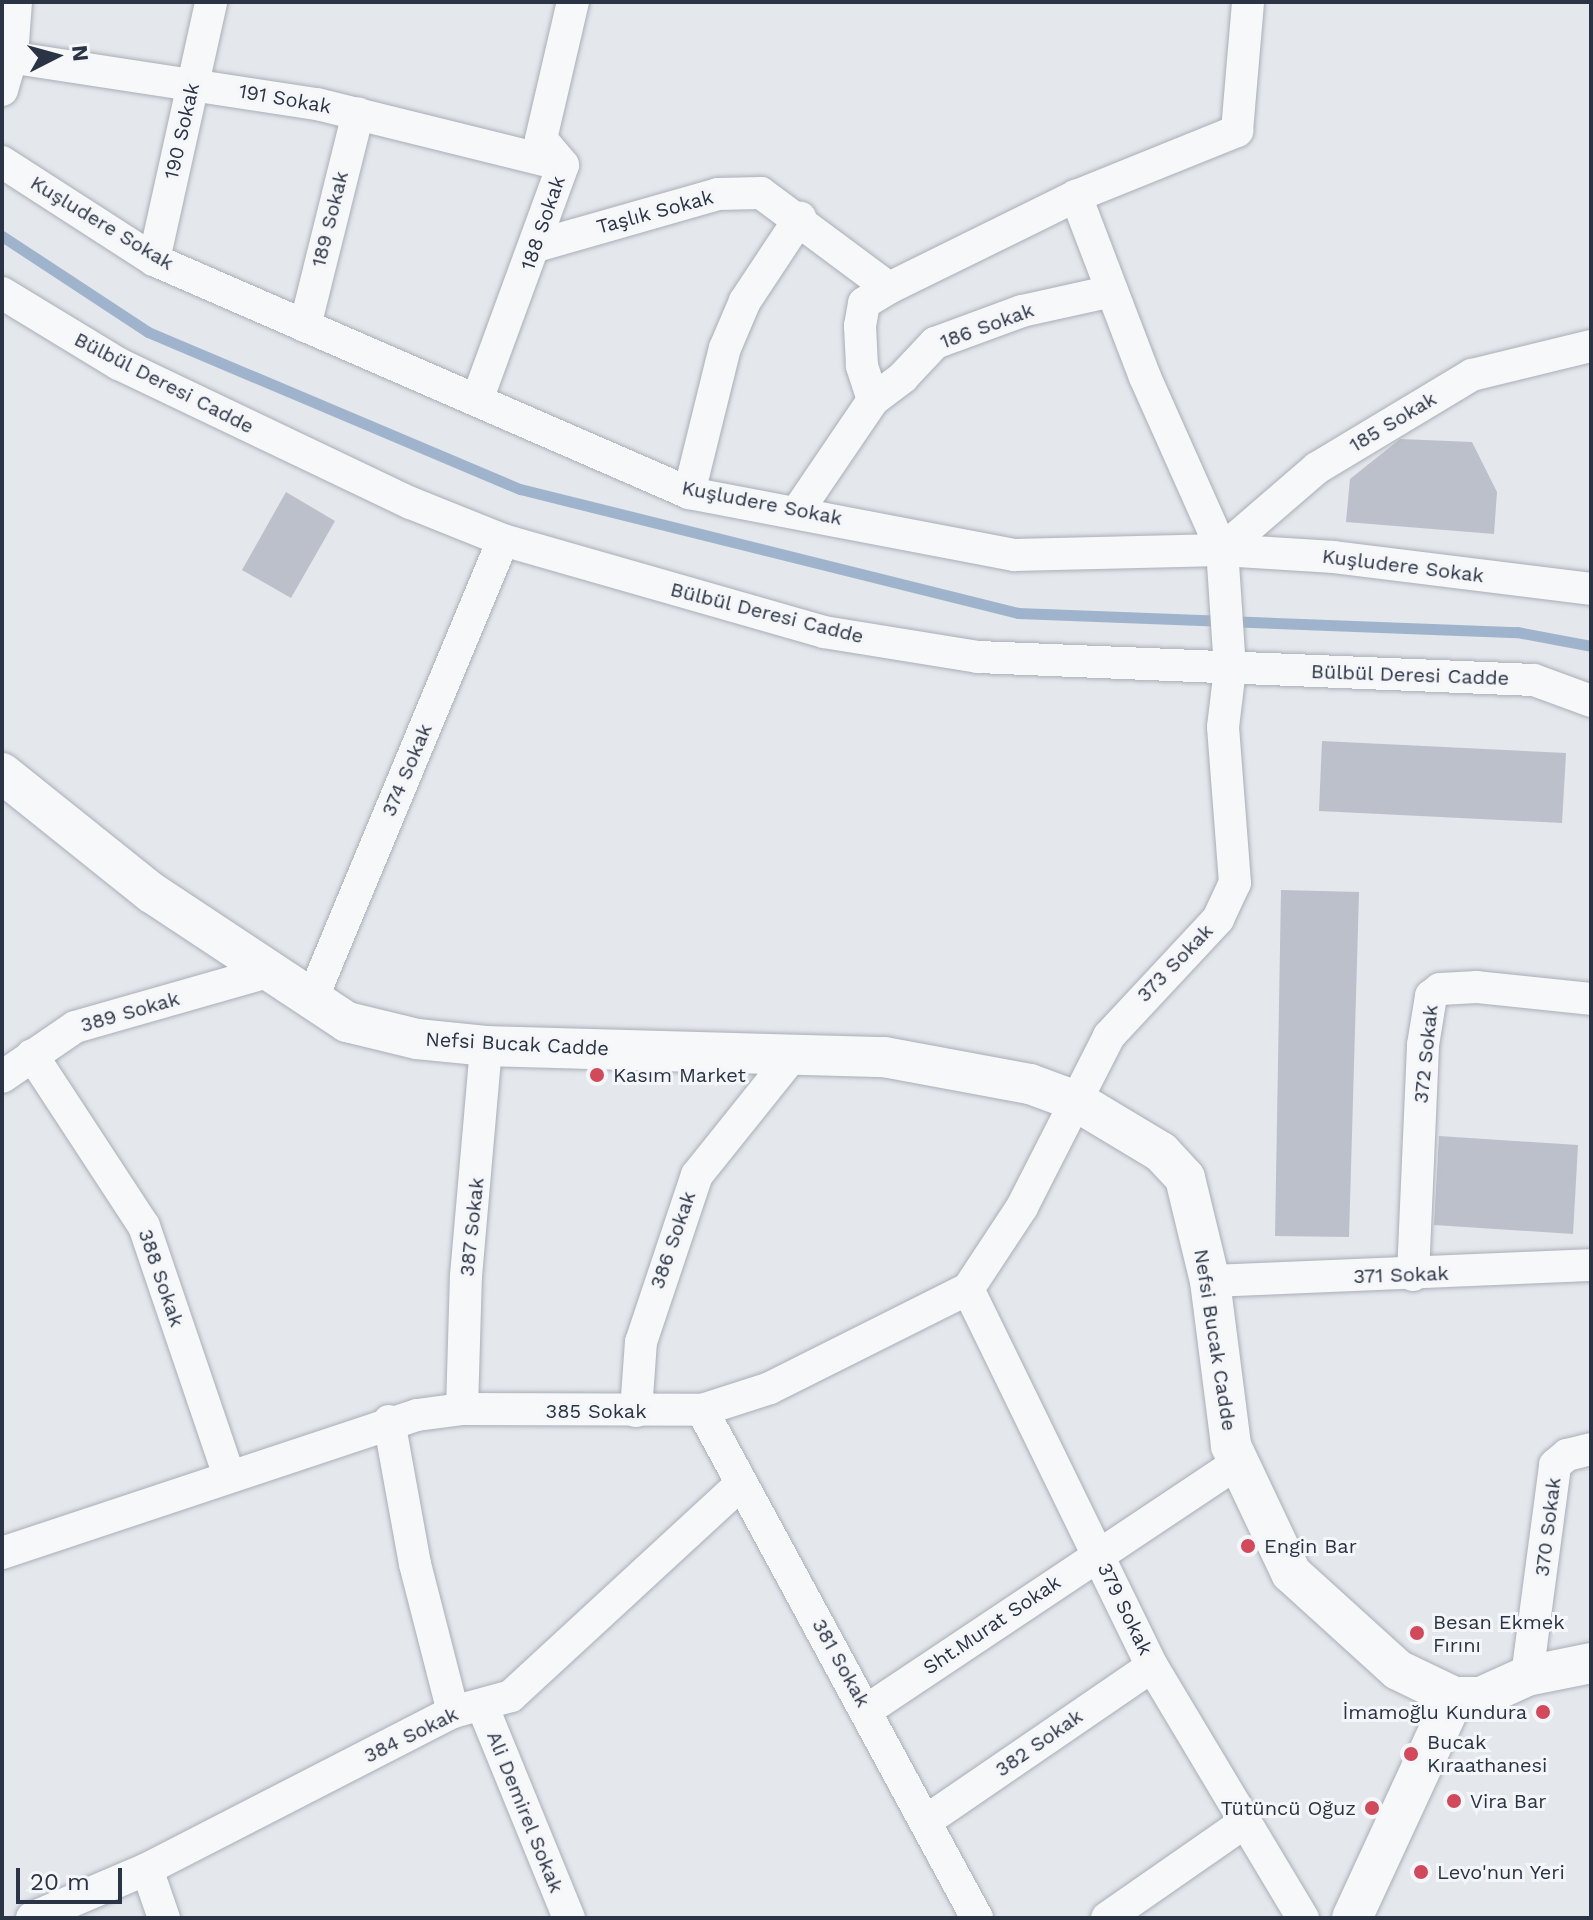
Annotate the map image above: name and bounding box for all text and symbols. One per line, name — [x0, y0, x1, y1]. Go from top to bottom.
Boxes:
north arrow — [16, 16, 96, 96]
text: N — [67, 44, 94, 63]
street label: 191 Sokak — [237, 79, 333, 119]
street label: 190 Sokak — [159, 81, 205, 181]
street label: 189 Sokak — [307, 169, 353, 269]
street label: Kuşludere Sokak — [26, 171, 178, 275]
street label: 188 Sokak — [516, 173, 570, 273]
street label: Taşlık Sokak — [594, 185, 716, 239]
street label: 186 Sokak — [937, 298, 1037, 354]
street label: Bülbül Deresi Cadde — [70, 327, 258, 439]
street label: 185 Sokak — [1345, 387, 1441, 457]
street label: Kuşludere Sokak — [680, 476, 844, 530]
street label: Kuşludere Sokak — [1321, 544, 1485, 588]
street label: Bülbül Deresi Cadde — [668, 577, 866, 649]
street label: Bülbül Deresi Cadde — [1310, 660, 1510, 690]
street label: 374 Sokak — [377, 720, 437, 820]
street label: 373 Sokak — [1132, 919, 1218, 1007]
street label: 389 Sokak — [78, 986, 182, 1038]
street label: 372 Sokak — [1409, 1003, 1443, 1105]
street label: Nefsi Bucak Cadde — [424, 1027, 610, 1061]
place label: Kasım Market — [613, 1063, 746, 1087]
marker: Kasım Market — [588, 1066, 606, 1084]
street label: 387 Sokak — [455, 1176, 489, 1278]
street label: 386 Sokak — [645, 1188, 701, 1292]
street label: 388 Sokak — [133, 1226, 189, 1330]
street label: Nefsi Bucak Cadde — [1189, 1247, 1241, 1433]
street label: 371 Sokak — [1353, 1261, 1449, 1289]
street label: 385 Sokak — [545, 1399, 647, 1423]
street label: 370 Sokak — [1530, 1476, 1566, 1578]
place label: Engin Bar — [1264, 1534, 1357, 1558]
marker: Engin Bar — [1239, 1537, 1257, 1555]
street label: 379 Sokak — [1092, 1559, 1158, 1659]
street label: Sht.Murat Sokak — [919, 1570, 1065, 1680]
place label: Besan Ekmek Fırını — [1433, 1610, 1565, 1657]
street label: 381 Sokak — [807, 1615, 875, 1711]
marker: Besan Ekmek Fırını — [1408, 1624, 1426, 1642]
place label: İmamoğlu Kundura — [1342, 1700, 1527, 1724]
street label: 384 Sokak — [360, 1702, 462, 1768]
marker: İmamoğlu Kundura — [1534, 1703, 1552, 1721]
street label: 382 Sokak — [991, 1704, 1087, 1782]
street label: Ali Demirel Sokak — [482, 1727, 568, 1897]
place label: Bucak Kıraathanesi — [1427, 1730, 1547, 1777]
marker: Bucak Kıraathanesi — [1402, 1745, 1420, 1763]
place label: Vira Bar — [1470, 1789, 1547, 1813]
marker: Vira Bar — [1445, 1792, 1463, 1810]
place label: Tütüncü Oğuz — [1221, 1796, 1356, 1820]
marker: Tütüncü Oğuz — [1363, 1799, 1381, 1817]
scale bar — [20, 1852, 126, 1902]
place label: Levo'nun Yeri — [1437, 1860, 1566, 1884]
marker: Levo'nun Yeri — [1412, 1863, 1430, 1881]
text: 20 m — [30, 1868, 90, 1896]

